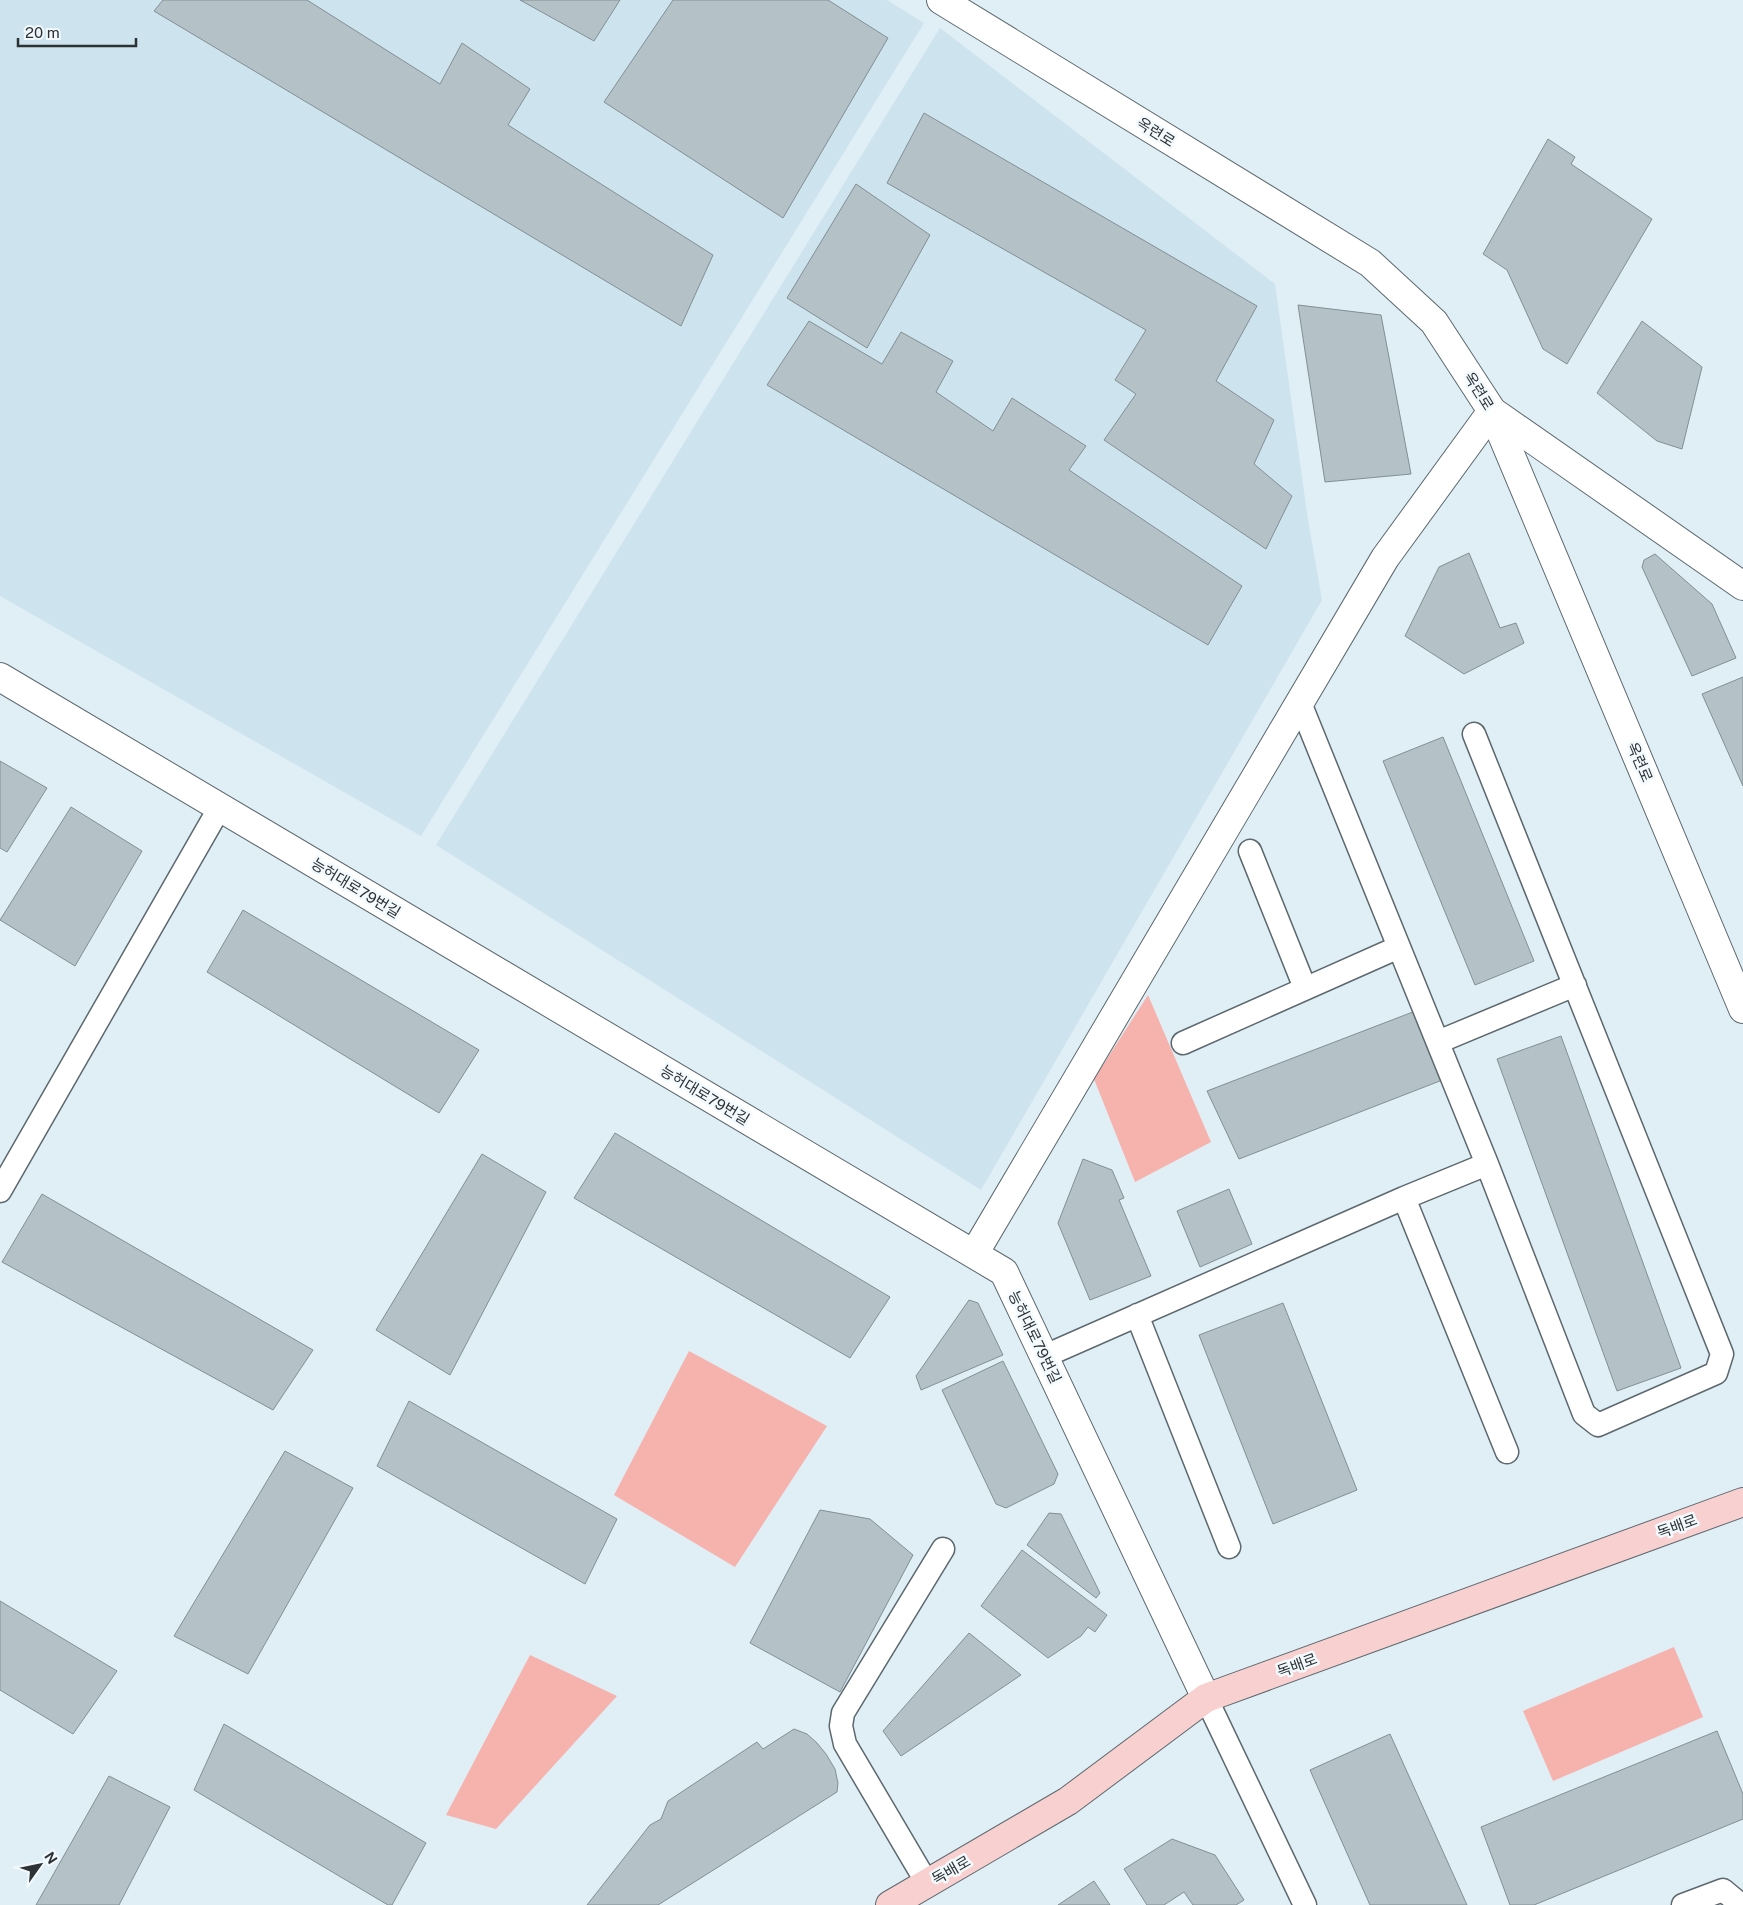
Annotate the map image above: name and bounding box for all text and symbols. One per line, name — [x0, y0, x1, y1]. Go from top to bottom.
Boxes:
scale bar — [18, 15, 135, 47]
text: 20 m — [25, 24, 60, 41]
street label: 옥련로 — [1134, 114, 1178, 150]
street label: 옥련로 — [1461, 369, 1497, 413]
street label: 옥련로 — [1624, 740, 1656, 784]
street label: 능허대로79번길 — [308, 855, 404, 921]
street label: 능허대로79번길 — [657, 1062, 753, 1128]
street label: 능허대로79번길 — [1005, 1288, 1065, 1386]
street label: 독배로 — [1655, 1511, 1699, 1541]
street label: 독배로 — [1275, 1650, 1319, 1680]
north arrow — [15, 1840, 65, 1890]
text: N — [41, 1849, 61, 1867]
street label: 독배로 — [929, 1852, 973, 1888]

